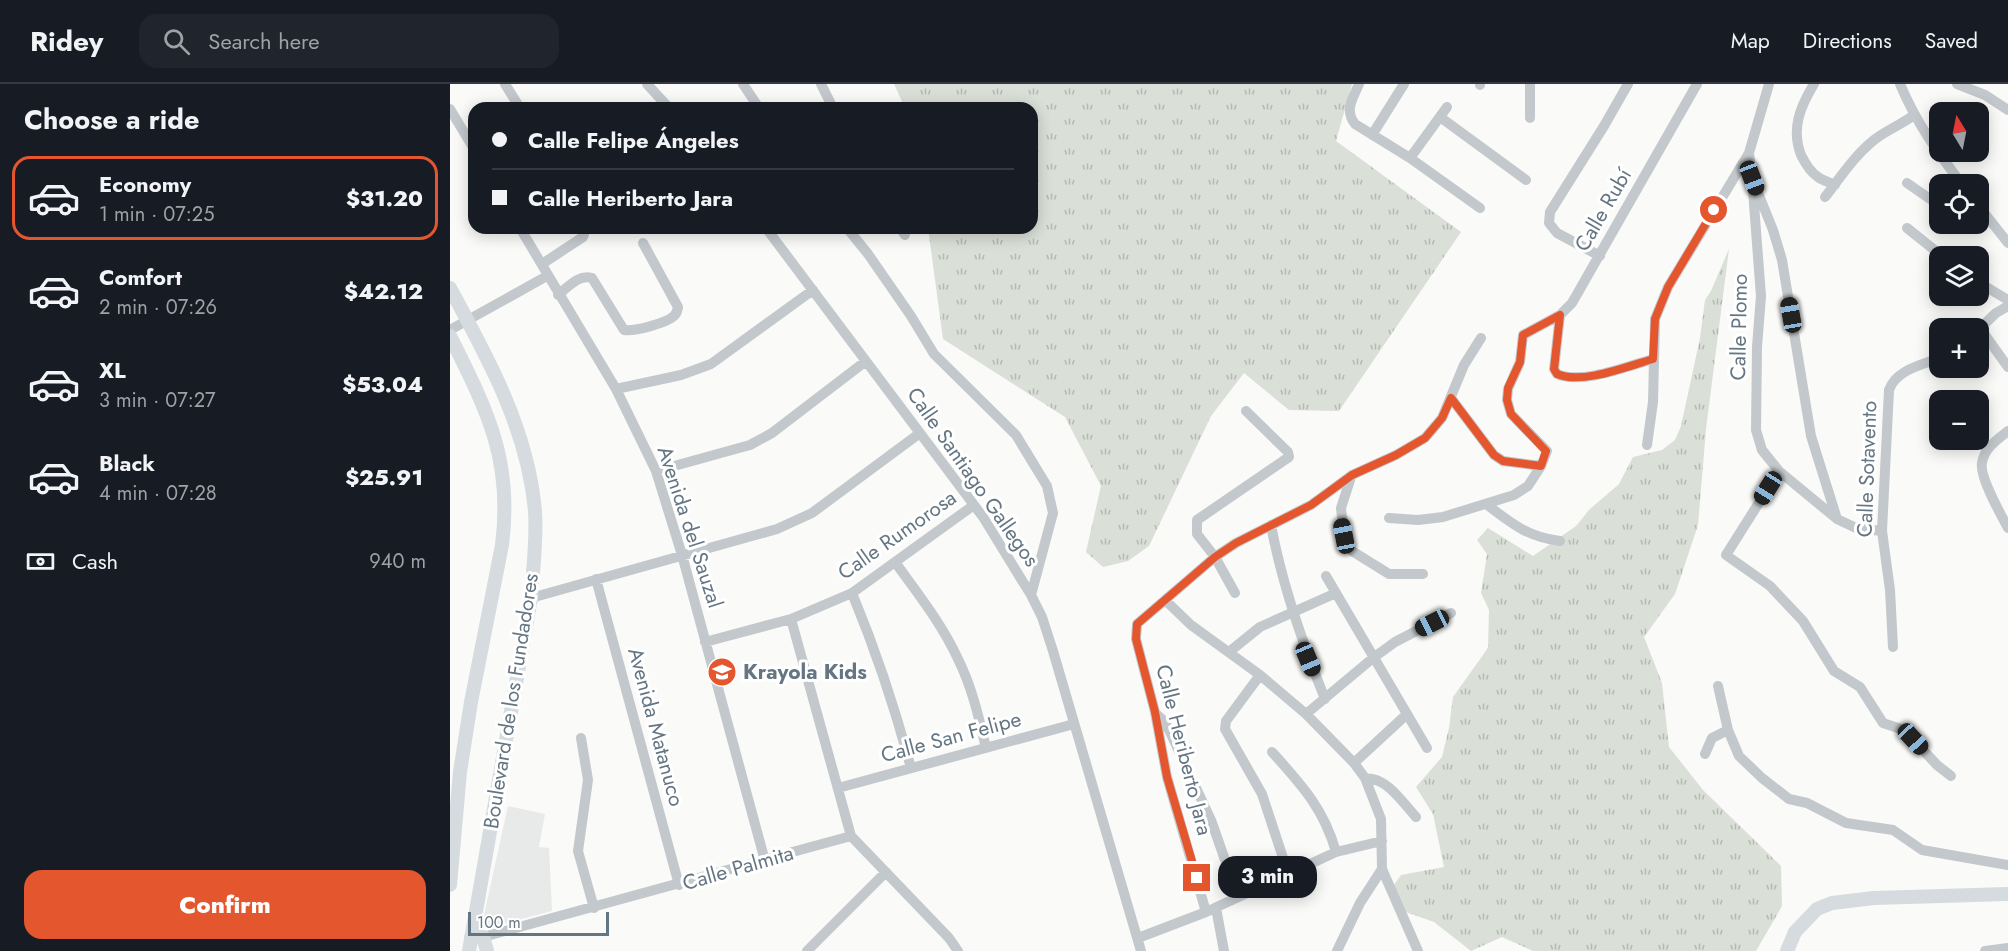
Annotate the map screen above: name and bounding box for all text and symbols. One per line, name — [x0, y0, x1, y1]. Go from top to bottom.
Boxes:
search box — [139, 14, 559, 68]
text: Ridey — [30, 21, 103, 62]
icon: search — [160, 25, 193, 58]
text: Search here — [208, 25, 320, 57]
text: Map — [1731, 26, 1770, 56]
text: Directions — [1803, 26, 1892, 56]
text: Saved — [1925, 26, 1978, 56]
text: Choose a ride — [24, 100, 199, 139]
north arrow — [1929, 102, 1989, 162]
map controls — [1929, 102, 1989, 450]
text: Calle Felipe Ángeles — [528, 124, 739, 156]
car — [1737, 158, 1767, 198]
street label: Calle Rubí — [1567, 162, 1640, 257]
text: Economy — [99, 168, 191, 200]
icon: car — [27, 171, 81, 225]
button: locate — [1929, 174, 1989, 234]
text: $31.20 — [346, 182, 423, 214]
text: Calle Heriberto Jara — [528, 182, 733, 214]
route start — [1700, 196, 1727, 223]
text: 1 min · 07:25 — [99, 200, 214, 229]
button: layers — [1929, 246, 1989, 306]
text: Comfort — [99, 261, 182, 293]
icon: car — [27, 264, 81, 318]
street label: Calle Plomo — [1723, 273, 1755, 381]
text: $42.12 — [344, 275, 423, 307]
text: 2 min · 07:26 — [99, 293, 217, 322]
car — [1779, 296, 1803, 334]
button: + — [1929, 318, 1989, 378]
text: XL — [99, 354, 126, 386]
icon: car — [27, 357, 81, 411]
text: $53.04 — [342, 368, 423, 400]
street label: Calle Santiago Gallegos — [900, 381, 1046, 573]
text: 3 min · 07:27 — [99, 386, 216, 415]
button: − — [1929, 390, 1989, 450]
street label: Calle Sotavento — [1850, 400, 1884, 538]
street label: Avenida del Sauzal — [650, 442, 730, 612]
text: Black — [99, 447, 155, 479]
icon: car — [27, 450, 81, 504]
text: $25.91 — [345, 461, 423, 493]
car — [1751, 468, 1785, 508]
text: 4 min · 07:28 — [99, 479, 217, 508]
street label: Calle Rumorosa — [832, 483, 962, 587]
car — [1332, 517, 1356, 555]
icon: cash — [24, 545, 57, 578]
text: Cash — [72, 545, 118, 577]
text: 940 m — [369, 547, 426, 576]
street label: Boulevard de los Fundadores — [476, 571, 546, 831]
car — [1412, 607, 1452, 639]
car — [1293, 639, 1323, 679]
street label: Avenida Matanuco — [620, 644, 692, 810]
school or university icon: Krayola Kids — [706, 656, 738, 688]
place label: Krayola Kids — [743, 657, 867, 687]
street label: Calle Heriberto Jara — [1148, 661, 1220, 839]
street label: Calle San Felipe — [878, 704, 1025, 770]
car — [1894, 720, 1932, 758]
street label: Calle Palmita — [679, 838, 797, 898]
callout: 3 min — [1218, 857, 1317, 899]
text: 3 min — [1241, 862, 1294, 891]
route end — [1183, 864, 1210, 891]
button: Confirm — [24, 870, 426, 939]
scale bar — [468, 909, 609, 936]
text: 100 m — [477, 911, 521, 934]

